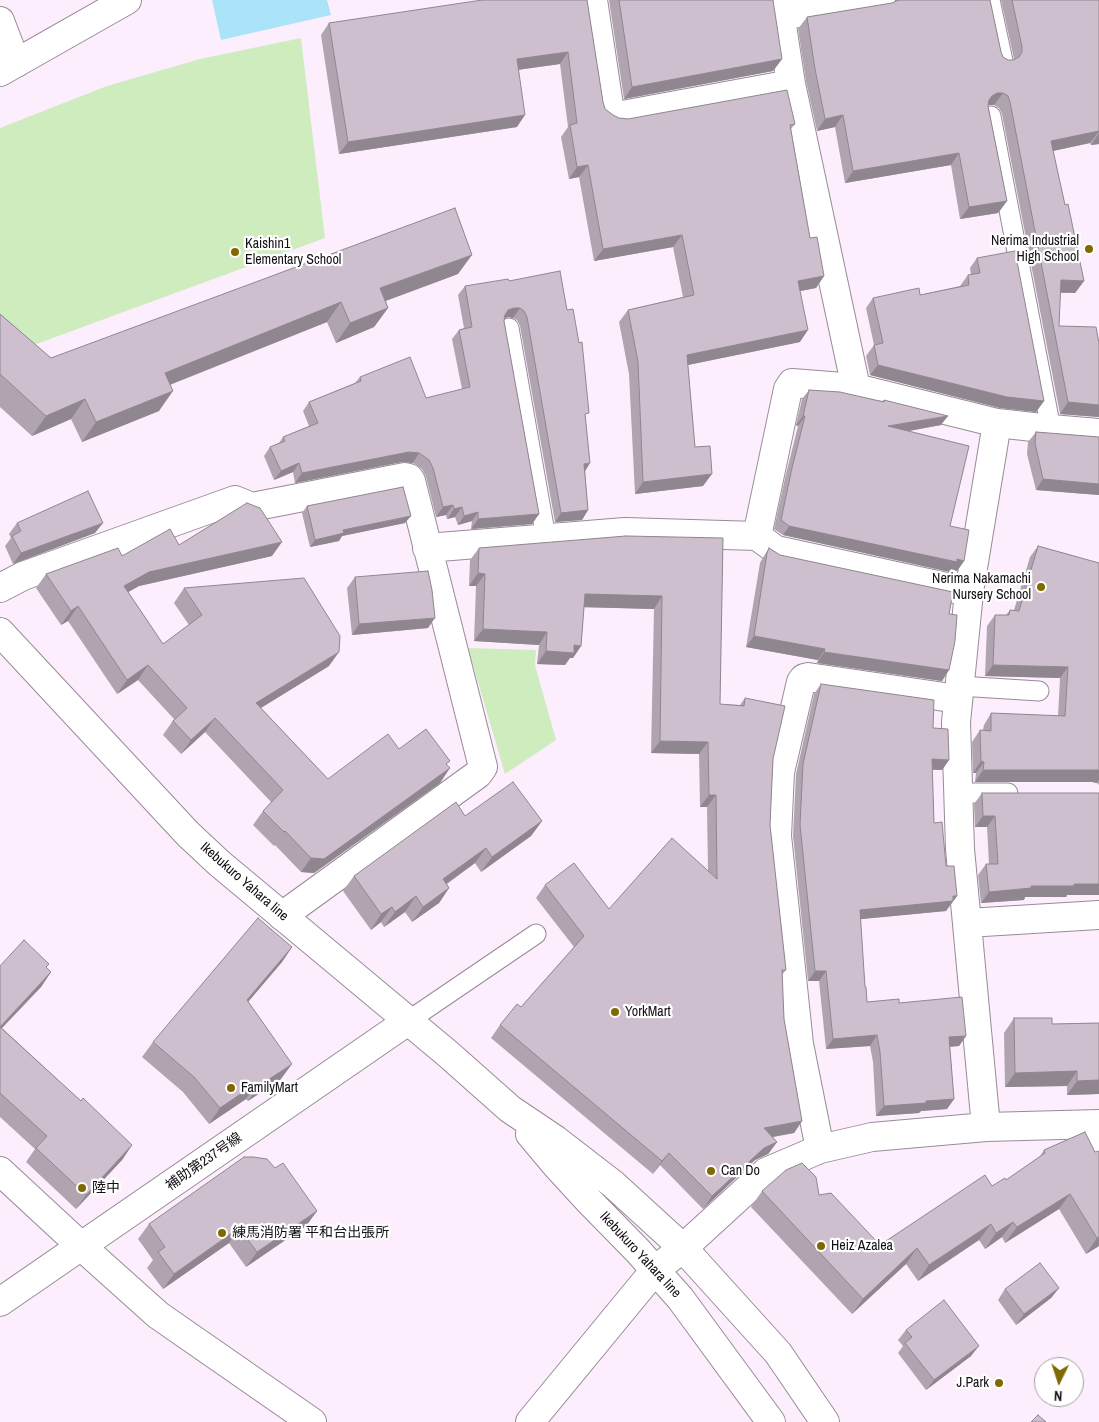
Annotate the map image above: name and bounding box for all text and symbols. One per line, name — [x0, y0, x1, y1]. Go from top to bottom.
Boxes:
place label: Nerima Industrial High School — [991, 233, 1079, 266]
place label: Kaishin1 Elementary School — [245, 236, 341, 268]
marker: Nerima Industrial High School — [1083, 243, 1095, 255]
marker: Kaishin1 Elementary School — [229, 246, 241, 258]
place label: Nerima Nakamachi Nursery School — [932, 571, 1031, 604]
marker: Nerima Nakamachi Nursery School — [1035, 581, 1047, 593]
street label: Ikebukuro Yahara line — [196, 839, 292, 925]
place label: YorkMart — [625, 1004, 671, 1020]
marker: YorkMart — [609, 1006, 621, 1018]
place label: FamilyMart — [241, 1080, 298, 1096]
marker: FamilyMart — [225, 1082, 237, 1094]
street label: 補助第237号線 — [163, 1130, 245, 1194]
place label: Can Do — [721, 1163, 760, 1179]
marker: Can Do — [705, 1165, 717, 1177]
place label: 陸中 — [92, 1180, 120, 1196]
marker: 陸中 — [76, 1182, 88, 1194]
street label: Ikebukuro Yahara line — [596, 1209, 684, 1301]
place label: 練馬消防署 平和台出張所 — [232, 1225, 389, 1241]
marker: 練馬消防署 平和台出張所 — [216, 1227, 228, 1239]
place label: Heiz Azalea — [831, 1238, 893, 1254]
marker: Heiz Azalea — [815, 1240, 827, 1252]
north arrow — [1034, 1357, 1084, 1407]
place label: J.Park — [956, 1375, 989, 1391]
marker: J.Park — [993, 1377, 1005, 1389]
text: N — [1053, 1387, 1063, 1405]

